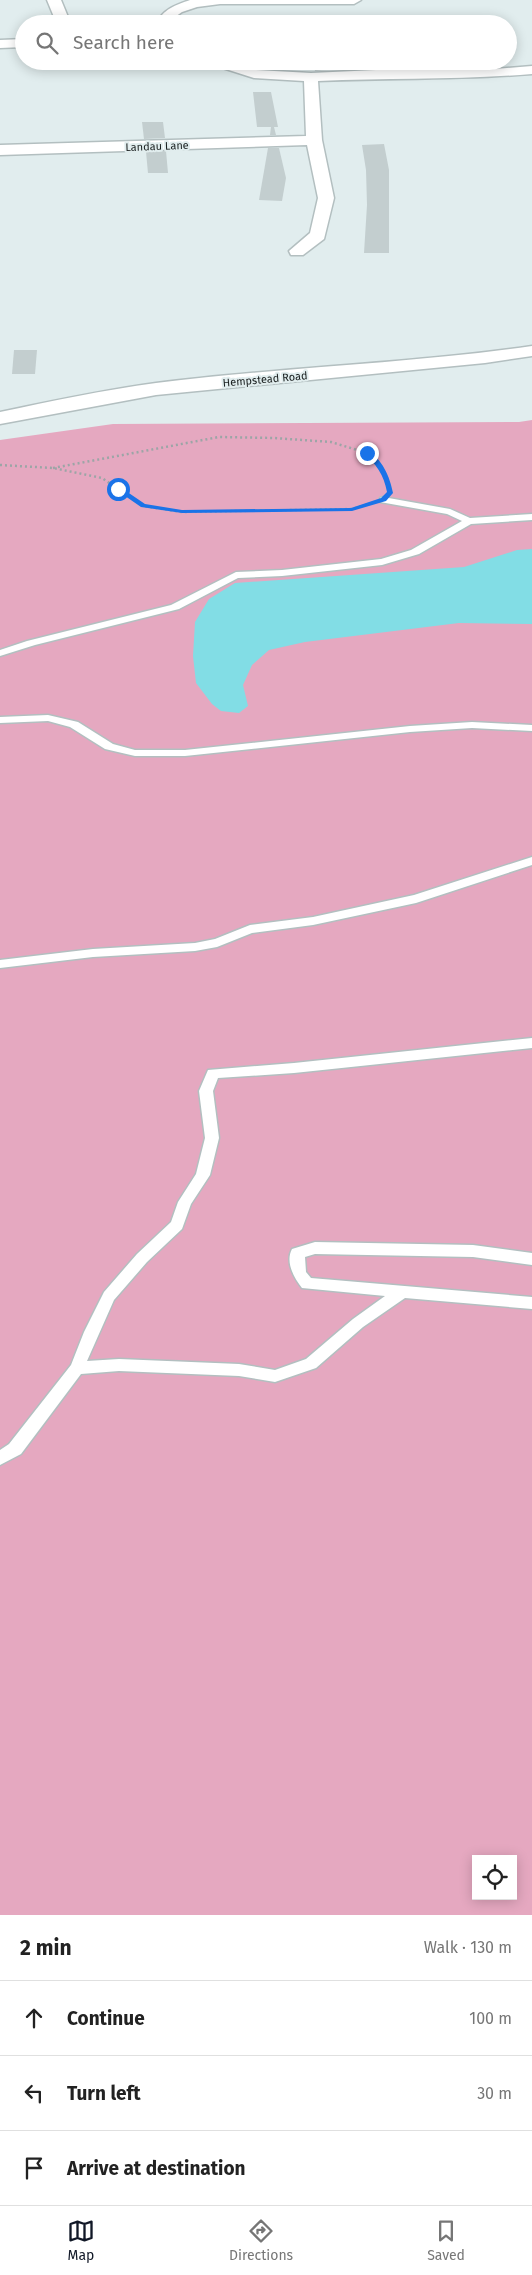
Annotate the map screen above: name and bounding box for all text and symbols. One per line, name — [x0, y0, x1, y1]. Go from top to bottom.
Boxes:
search box — [15, 15, 517, 70]
icon: search — [33, 29, 61, 57]
text: Search here — [73, 31, 174, 54]
street label: Landau Lane — [125, 139, 189, 154]
street label: Hempstead Road — [222, 369, 308, 390]
route end — [356, 442, 379, 465]
route start — [107, 478, 130, 501]
map controls — [472, 1855, 517, 1900]
button: locate — [472, 1855, 517, 1900]
text: 2 min — [20, 1935, 72, 1961]
text: Walk · 130 m — [424, 1938, 512, 1957]
icon: ahead — [20, 2004, 48, 2032]
text: Continue — [67, 2007, 145, 2030]
text: 100 m — [469, 2009, 512, 2028]
icon: left — [20, 2079, 48, 2107]
text: Turn left — [67, 2082, 141, 2105]
text: 30 m — [477, 2084, 512, 2103]
icon: arrive — [20, 2154, 48, 2182]
text: Arrive at destination — [67, 2157, 246, 2180]
tab: Map — [67, 2217, 95, 2264]
tab: Directions — [229, 2217, 293, 2264]
tab: Saved — [427, 2217, 465, 2264]

